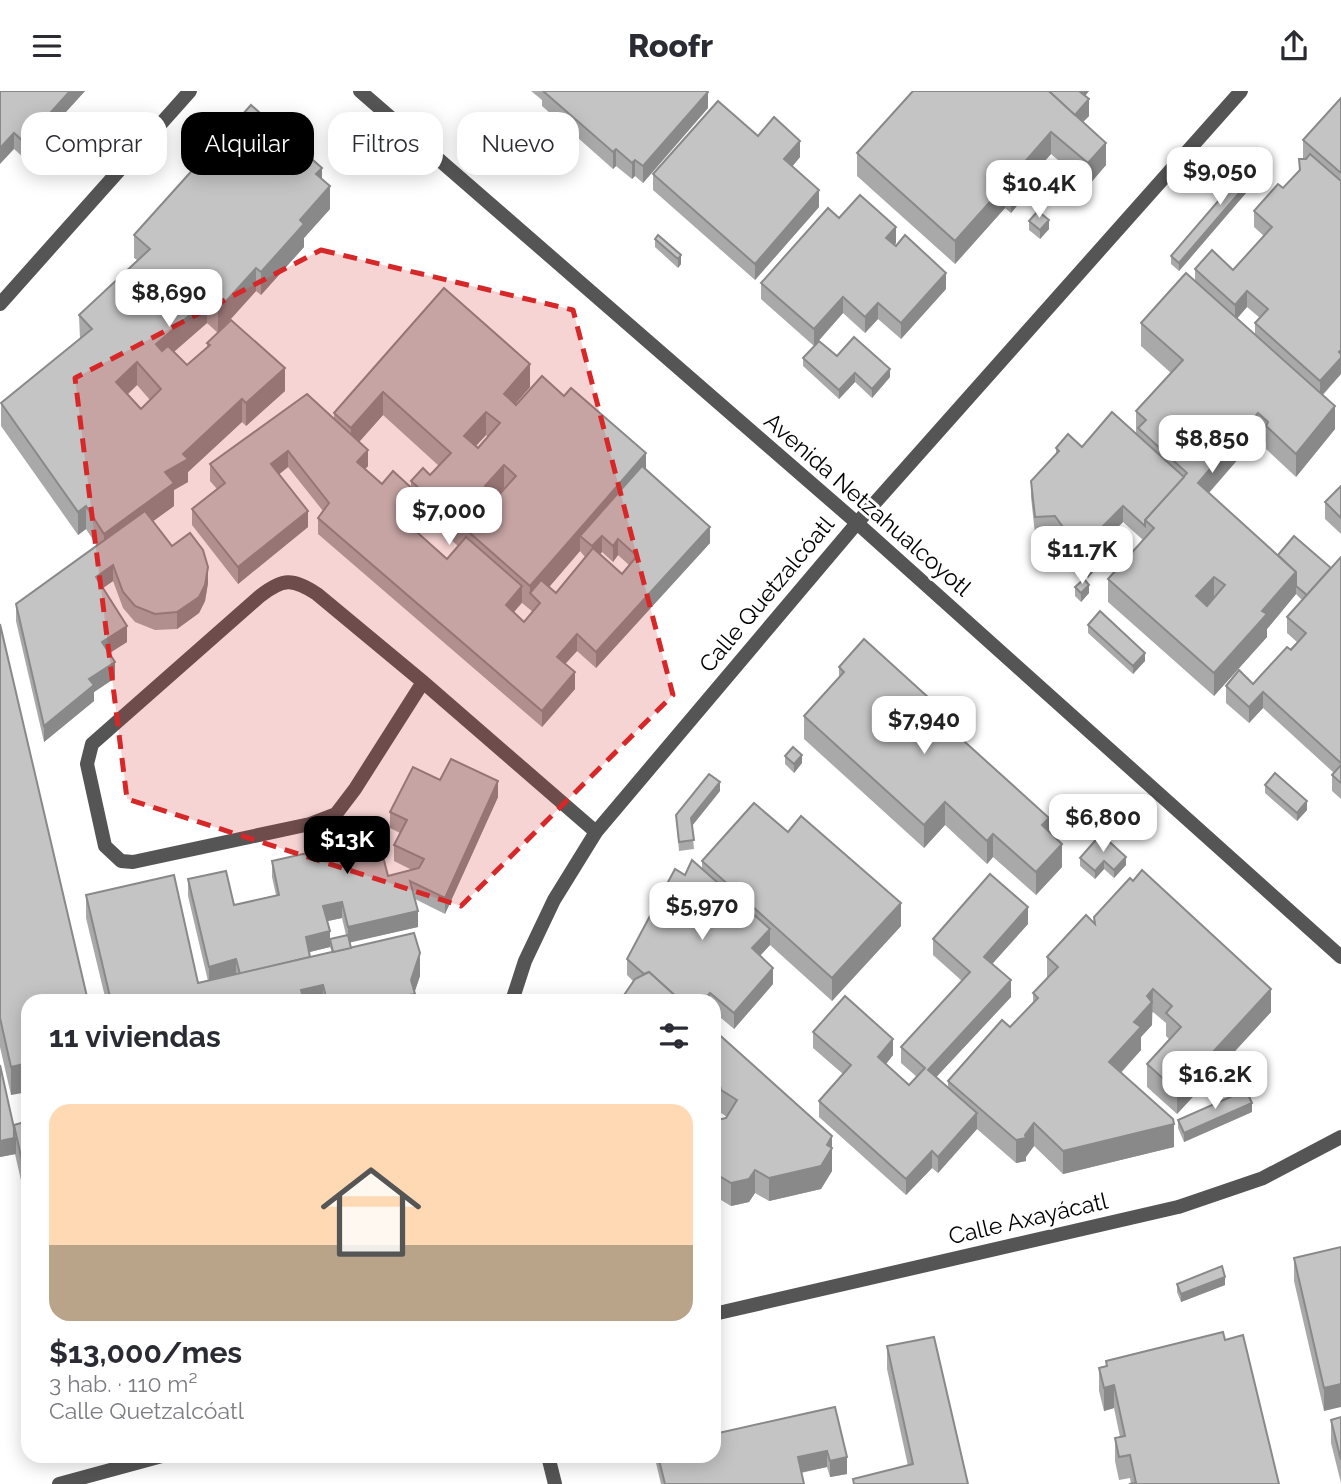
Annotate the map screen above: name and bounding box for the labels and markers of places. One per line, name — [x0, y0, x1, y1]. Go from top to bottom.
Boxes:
pin: $9,050 — [1163, 148, 1277, 207]
pin: $10.4K — [982, 160, 1096, 220]
pin: $8,690 — [112, 269, 226, 329]
pin: $8,850 — [1155, 415, 1269, 475]
pin: $7,000 — [392, 487, 506, 547]
pin: $11.7K — [1025, 526, 1139, 586]
pin: $7,940 — [867, 697, 981, 756]
pin: $6,800 — [1046, 795, 1160, 854]
pin: $13K — [306, 817, 388, 876]
pin: $5,970 — [645, 883, 759, 942]
pin: $16.2K — [1158, 1051, 1272, 1111]

